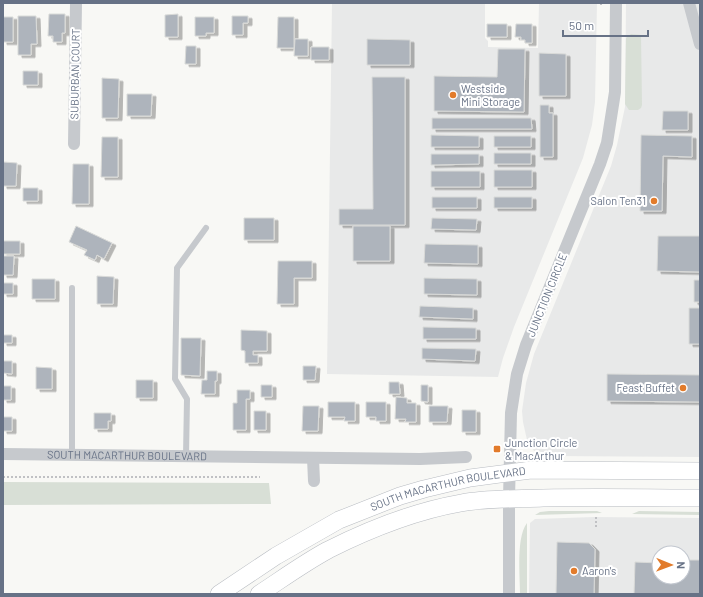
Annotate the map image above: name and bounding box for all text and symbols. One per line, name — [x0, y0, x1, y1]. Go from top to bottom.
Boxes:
scale bar — [563, 12, 648, 38]
text: 50 m — [569, 18, 594, 32]
street label: SUBURBAN COURT — [67, 28, 82, 120]
place label: Westside Mini Storage — [461, 82, 520, 108]
marker: Westside Mini Storage — [448, 90, 458, 100]
place label: Salon Ten31 — [591, 194, 646, 207]
marker: Salon Ten31 — [649, 196, 659, 206]
street label: JUNCTION CIRCLE — [524, 251, 569, 338]
place label: Feast Buffet — [617, 381, 675, 394]
marker: Feast Buffet — [678, 383, 688, 393]
place label: Junction Circle & MacArthur — [505, 436, 577, 462]
marker: Junction Circle & MacArthur — [492, 444, 502, 454]
street label: SOUTH MACARTHUR BOULEVARD — [47, 448, 207, 462]
street label: SOUTH MACARTHUR BOULEVARD — [368, 464, 526, 513]
north arrow — [651, 545, 691, 585]
text: N — [675, 561, 688, 569]
place label: Aaron's — [582, 564, 616, 577]
marker: Aaron's — [569, 566, 579, 576]

